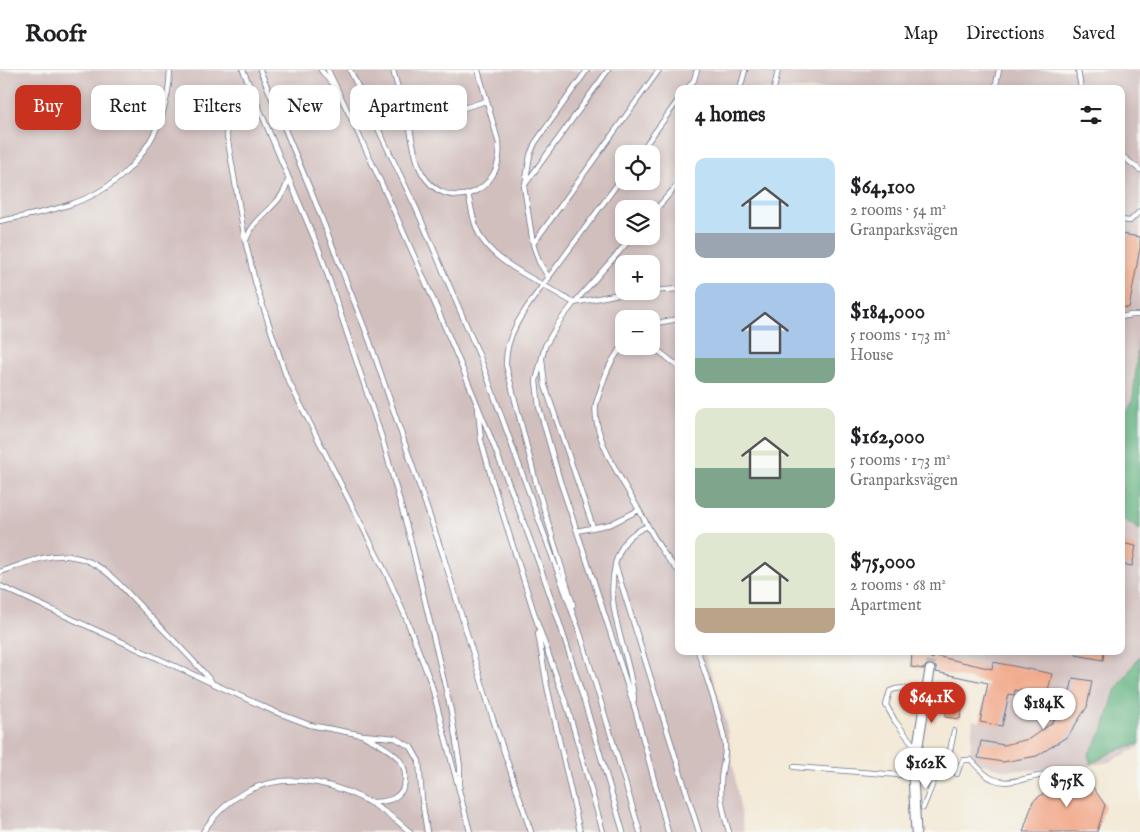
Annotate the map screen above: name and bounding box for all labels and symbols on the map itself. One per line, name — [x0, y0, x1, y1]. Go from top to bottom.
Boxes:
pin: $64.1K — [891, 682, 973, 724]
pin: $184K — [1009, 688, 1079, 730]
pin: $162K — [891, 748, 961, 790]
pin: $75K — [1037, 766, 1097, 808]

